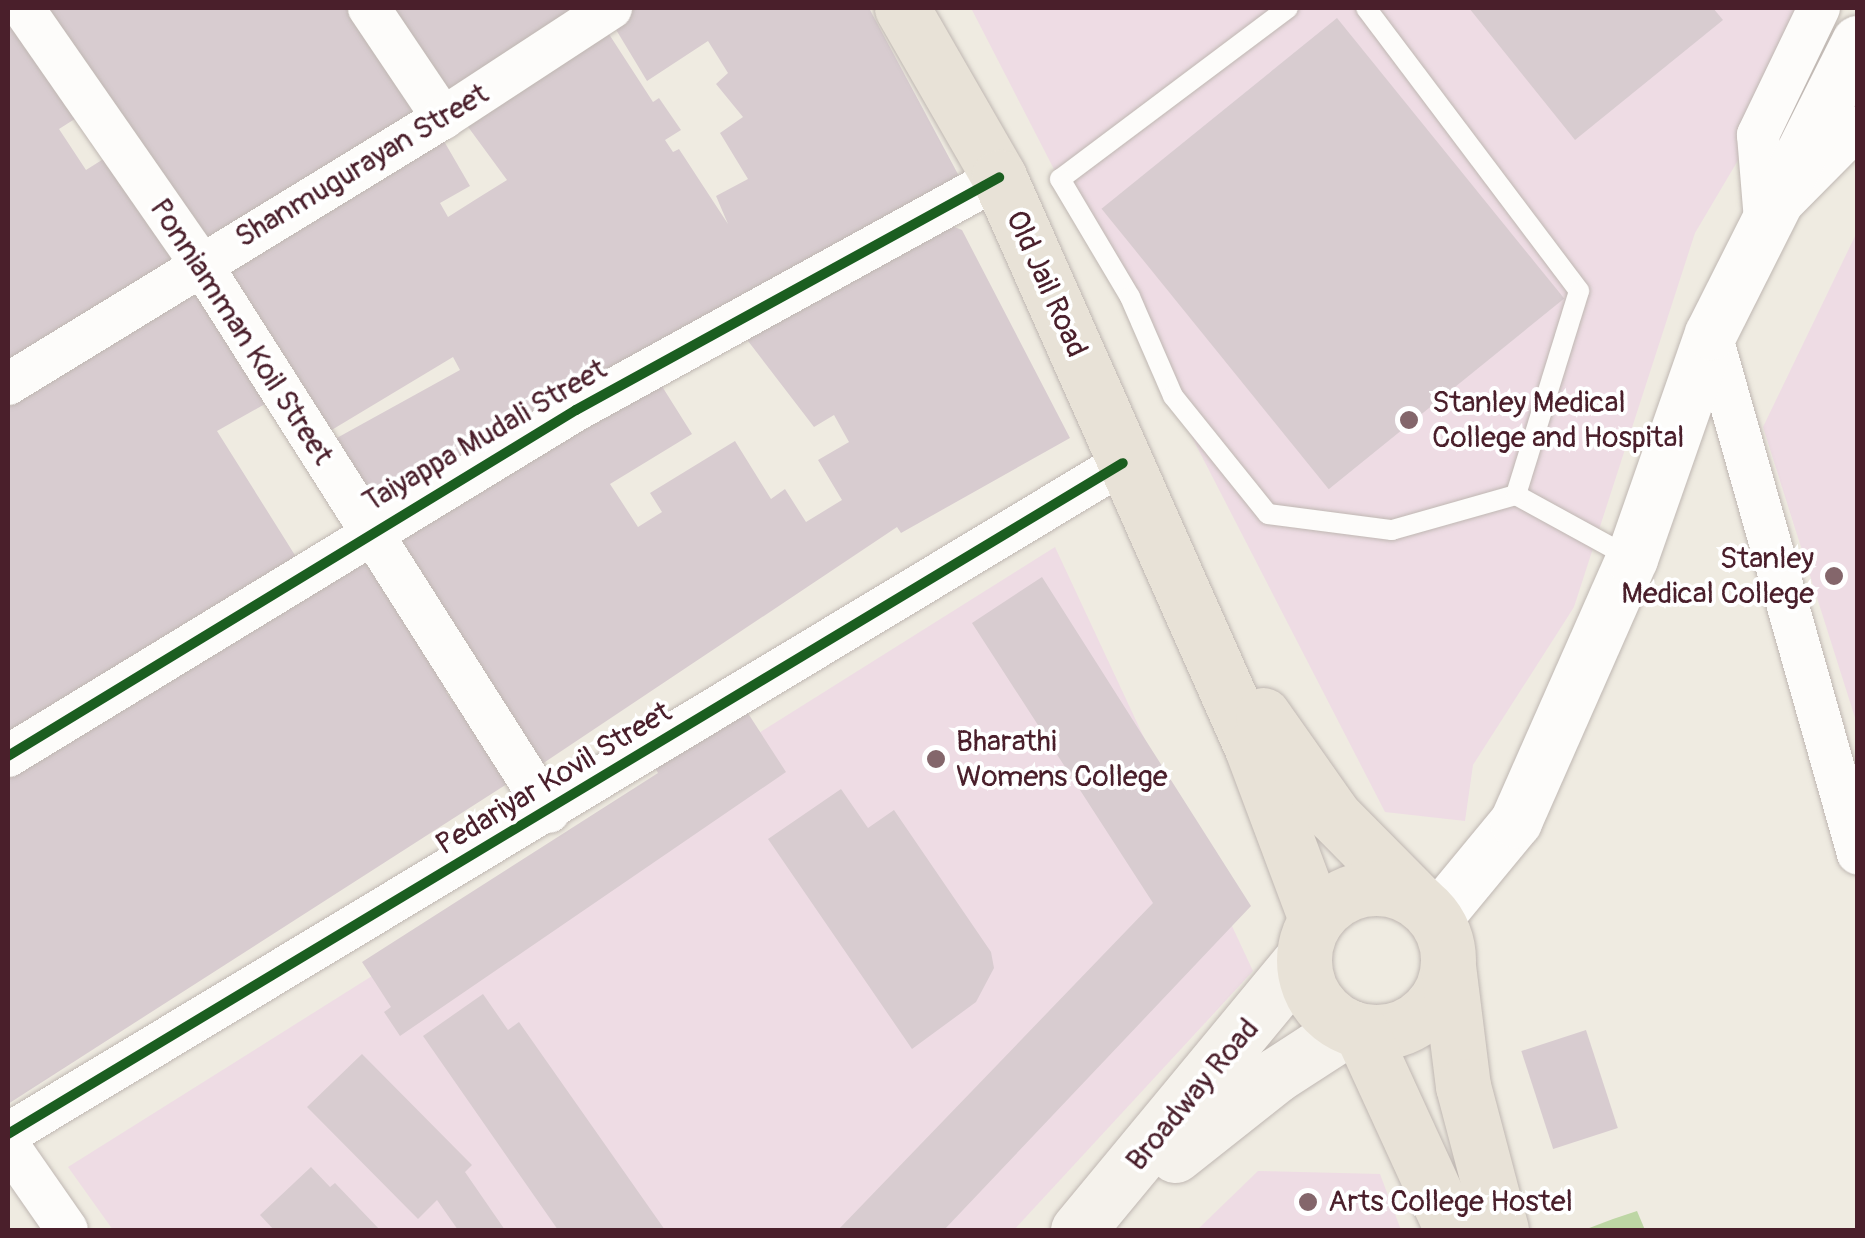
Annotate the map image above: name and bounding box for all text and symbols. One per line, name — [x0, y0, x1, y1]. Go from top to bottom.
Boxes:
street label: Shanmugurayan Street — [229, 76, 495, 256]
street label: Ponniamman Koil Street — [141, 192, 341, 472]
street label: Old Jail Road — [998, 205, 1094, 363]
street label: Taiyappa Mudali Street — [357, 352, 613, 520]
place label: Stanley Medical College and Hospital — [1432, 385, 1685, 456]
marker: Stanley Medical College and Hospital — [1396, 407, 1422, 433]
place label: Stanley Medical College — [1621, 541, 1814, 612]
marker: Stanley Medical College — [1823, 565, 1845, 587]
street label: Pedariyar Kovil Street — [430, 695, 678, 863]
place label: Bharathi Womens College — [956, 724, 1168, 794]
marker: Bharathi Womens College — [925, 748, 947, 770]
street label: Broadway Road — [1119, 1012, 1267, 1178]
place label: Arts College Hostel — [1328, 1184, 1573, 1220]
marker: Arts College Hostel — [1297, 1191, 1319, 1213]

